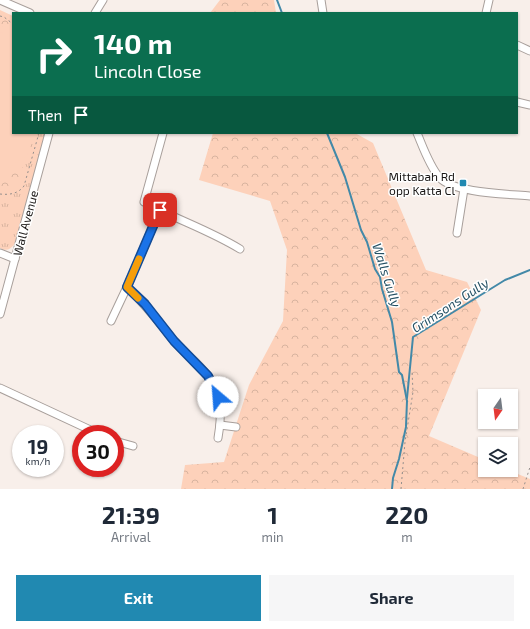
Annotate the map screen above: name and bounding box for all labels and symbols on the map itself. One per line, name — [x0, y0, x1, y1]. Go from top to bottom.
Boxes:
place label: Mittabah Rd opp Katta Cl — [388, 169, 455, 197]
marker: Mittabah Rd opp Katta Cl — [458, 178, 468, 188]
street label: Wall Avenue — [10, 189, 40, 257]
pin — [143, 193, 177, 227]
water label: Walls Gully — [369, 241, 405, 309]
water label: Grimsons Gully — [408, 274, 492, 336]
position arrow — [197, 376, 239, 418]
north arrow — [478, 389, 518, 429]
speed limit sign: 30 — [72, 425, 124, 477]

